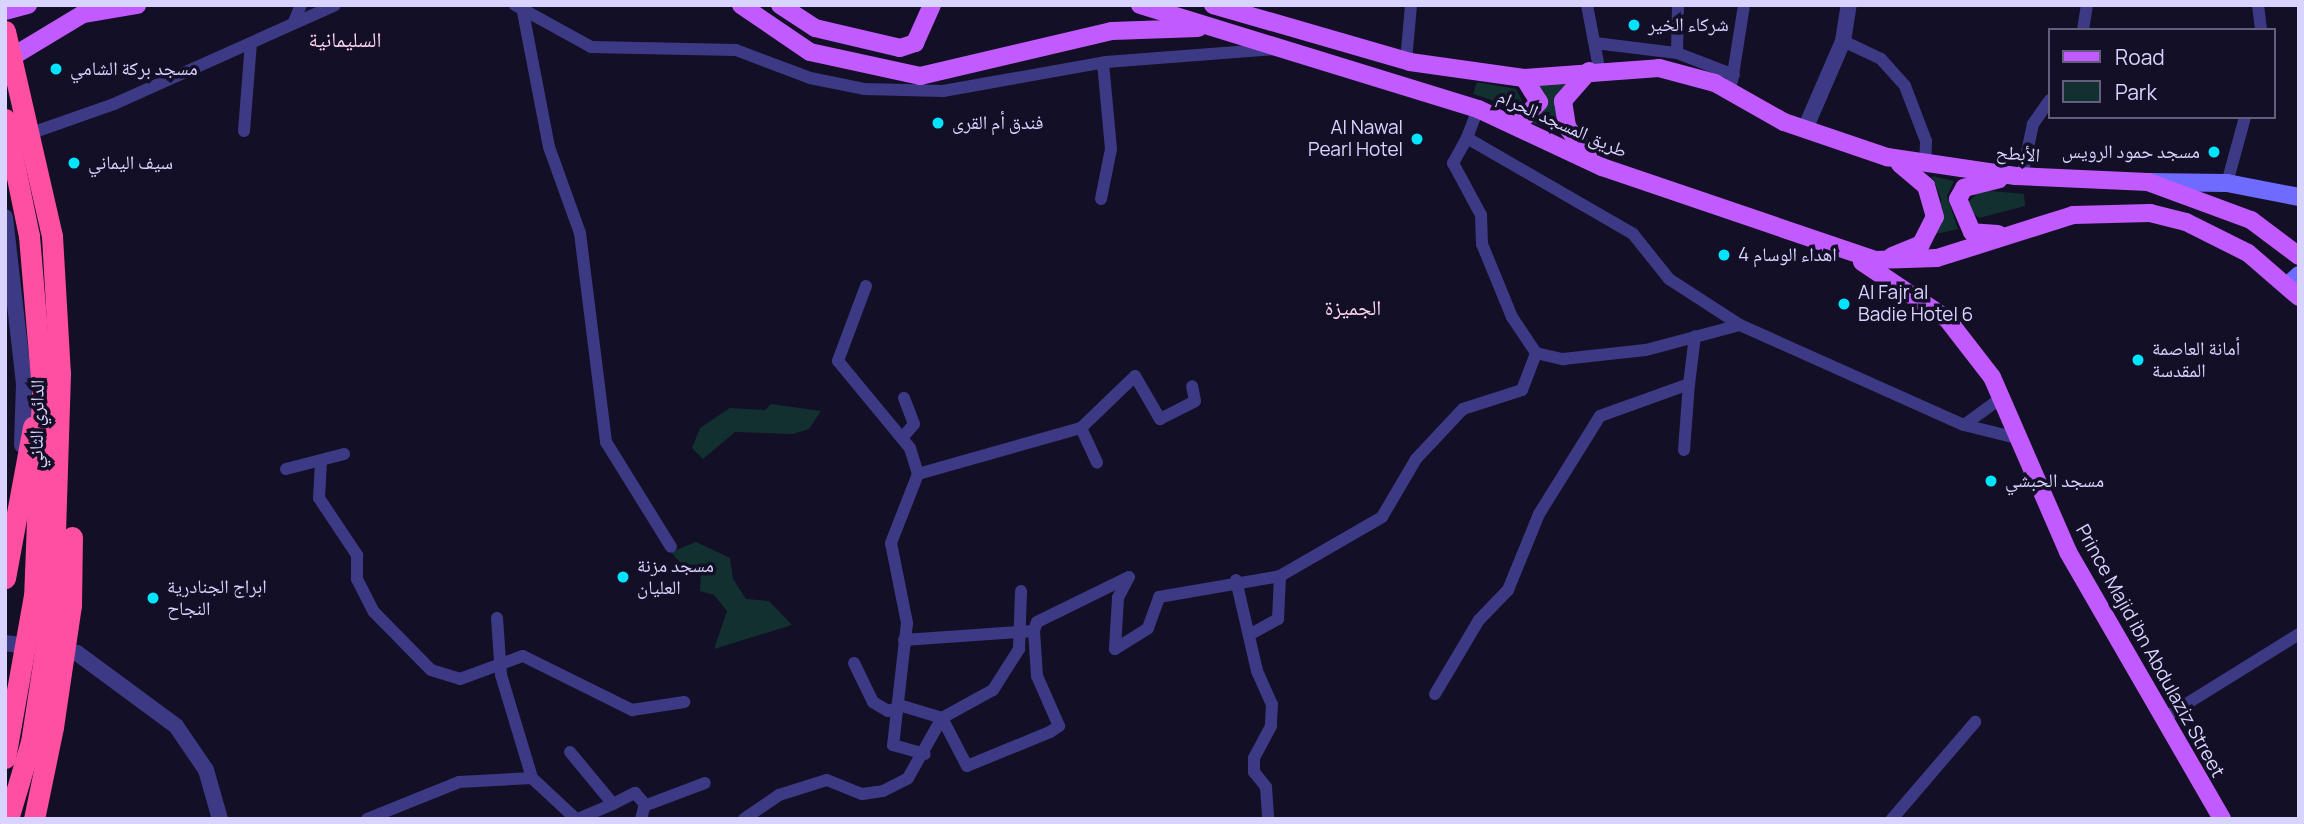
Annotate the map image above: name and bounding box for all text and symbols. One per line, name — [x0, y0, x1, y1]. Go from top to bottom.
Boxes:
place label: شركاء الخير — [1648, 14, 1729, 36]
marker: شركاء الخير — [1626, 17, 1642, 33]
district label: السليمانية — [309, 26, 381, 52]
legend — [2048, 28, 2276, 119]
text: Road — [2115, 43, 2165, 71]
place label: مسجد بركة الشامي — [70, 58, 198, 80]
marker: مسجد بركة الشامي — [48, 61, 64, 77]
text: Park — [2115, 78, 2157, 106]
street label: طريق المسجد الحرام — [1493, 85, 1631, 163]
place label: فندق أم القرى — [952, 112, 1044, 134]
marker: فندق أم القرى — [930, 115, 946, 131]
place label: Al Nawal Pearl Hotel — [1308, 117, 1403, 161]
marker: Al Nawal Pearl Hotel — [1409, 131, 1425, 147]
street label: الأبطح — [1995, 141, 2041, 167]
place label: مسجد حمود الرويس — [2062, 141, 2200, 163]
marker: مسجد حمود الرويس — [2206, 144, 2222, 160]
place label: سيف اليماني — [88, 152, 173, 174]
marker: سيف اليماني — [66, 155, 82, 171]
place label: اهداء الوسام 4 — [1738, 244, 1837, 266]
marker: اهداء الوسام 4 — [1716, 247, 1732, 263]
place label: Al Fajr al Badie Hotel 6 — [1858, 282, 1973, 326]
district label: الجميزة — [1325, 294, 1381, 320]
marker: Al Fajr al Badie Hotel 6 — [1836, 296, 1852, 312]
place label: أمانة العاصمة المقدسة — [2152, 338, 2240, 382]
marker: أمانة العاصمة المقدسة — [2130, 352, 2146, 368]
street label: الدائري الثاني — [25, 379, 49, 469]
place label: مسجد الحبشي — [2005, 470, 2104, 492]
marker: مسجد الحبشي — [1983, 473, 1999, 489]
street label: Prince Majid ibn Abdulaziz Street — [2071, 521, 2229, 781]
place label: مسجد مزنة العليان — [637, 555, 714, 599]
marker: مسجد مزنة العليان — [615, 569, 631, 585]
place label: ابراج الجنادرية النجاح — [167, 576, 267, 620]
marker: ابراج الجنادرية النجاح — [145, 590, 161, 606]

